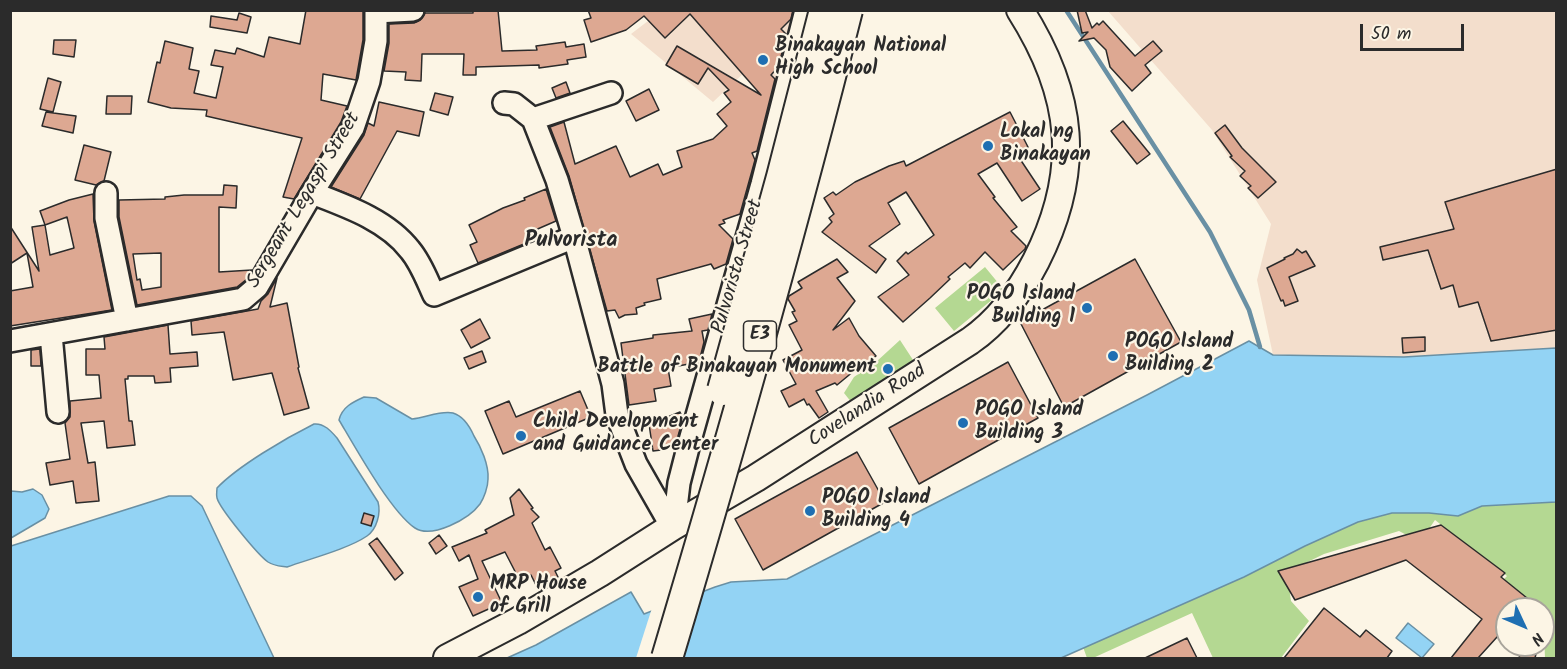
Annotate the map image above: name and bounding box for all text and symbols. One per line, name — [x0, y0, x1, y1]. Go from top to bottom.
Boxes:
scale bar — [1363, 12, 1466, 50]
text: 50 m — [1371, 20, 1411, 49]
place label: Binakayan National High School — [775, 36, 946, 83]
marker: Binakayan National High School — [756, 53, 770, 67]
street label: Sergeant Legaspi Street — [243, 109, 367, 293]
place label: Lokal ng Binakayan — [1000, 122, 1091, 169]
marker: Lokal ng Binakayan — [981, 139, 995, 153]
street label: Pulvorista Street — [708, 197, 770, 337]
district label: Pulvorista — [524, 229, 618, 255]
place label: POGO Island Building 1 — [967, 284, 1075, 331]
marker: POGO Island Building 1 — [1080, 301, 1094, 315]
road number: E3 — [744, 321, 777, 351]
place label: POGO Island Building 2 — [1125, 332, 1233, 379]
marker: POGO Island Building 2 — [1106, 349, 1120, 363]
place label: Battle of Binakayan Monument — [597, 357, 876, 381]
street label: Covelandia Road — [805, 360, 931, 454]
marker: Battle of Binakayan Monument — [881, 362, 895, 376]
place label: POGO Island Building 3 — [975, 400, 1083, 447]
place label: Child Development and Guidance Center — [533, 412, 718, 459]
marker: POGO Island Building 3 — [956, 416, 970, 430]
marker: Child Development and Guidance Center — [514, 429, 528, 443]
place label: POGO Island Building 4 — [822, 488, 930, 535]
marker: POGO Island Building 4 — [803, 504, 817, 518]
place label: MRP House of Grill — [490, 574, 587, 621]
marker: MRP House of Grill — [471, 590, 485, 604]
north arrow — [1495, 597, 1555, 657]
text: N — [1524, 626, 1549, 651]

